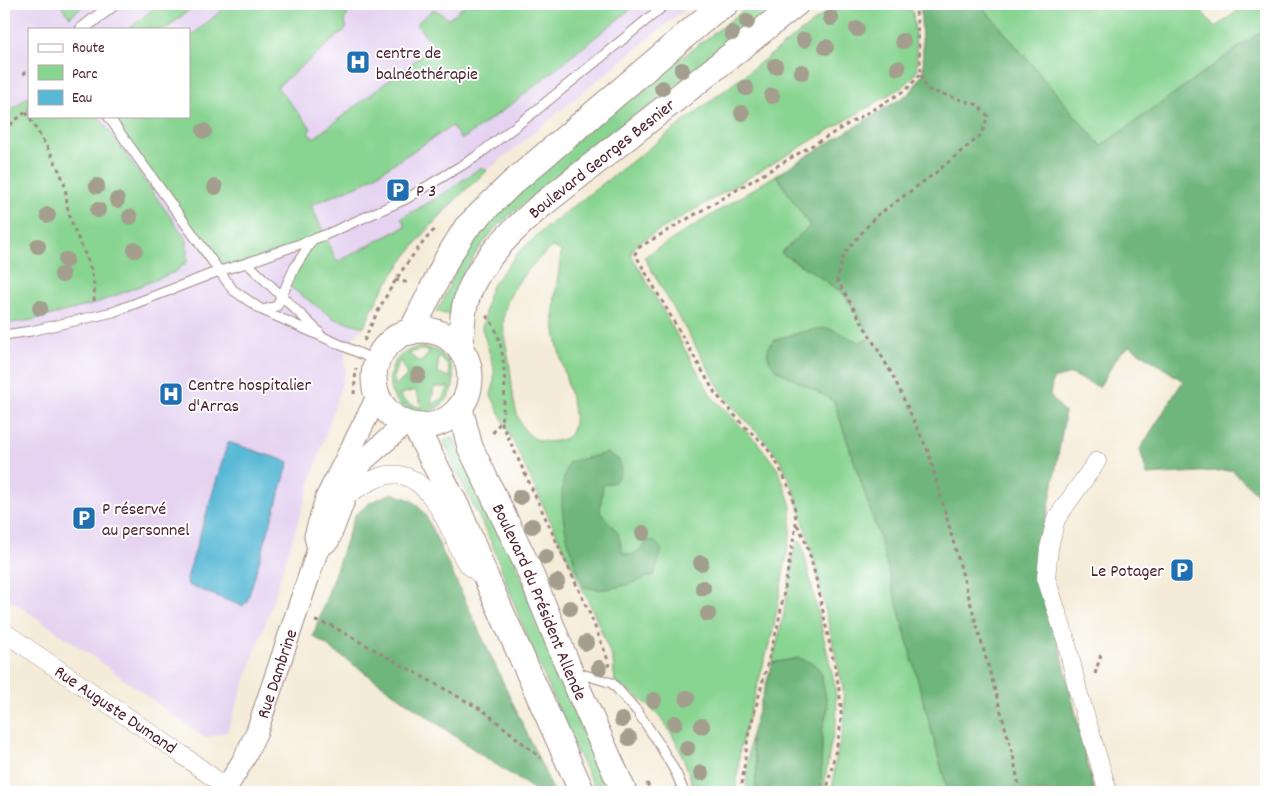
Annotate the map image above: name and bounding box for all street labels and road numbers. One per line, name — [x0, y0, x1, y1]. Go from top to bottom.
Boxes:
street label: Boulevard Georges Besnier — [524, 94, 682, 226]
street label: Boulevard du Président Allende — [484, 500, 592, 705]
street label: Rue Dambrine — [252, 626, 305, 722]
street label: Rue Auguste Dumand — [48, 661, 181, 761]

